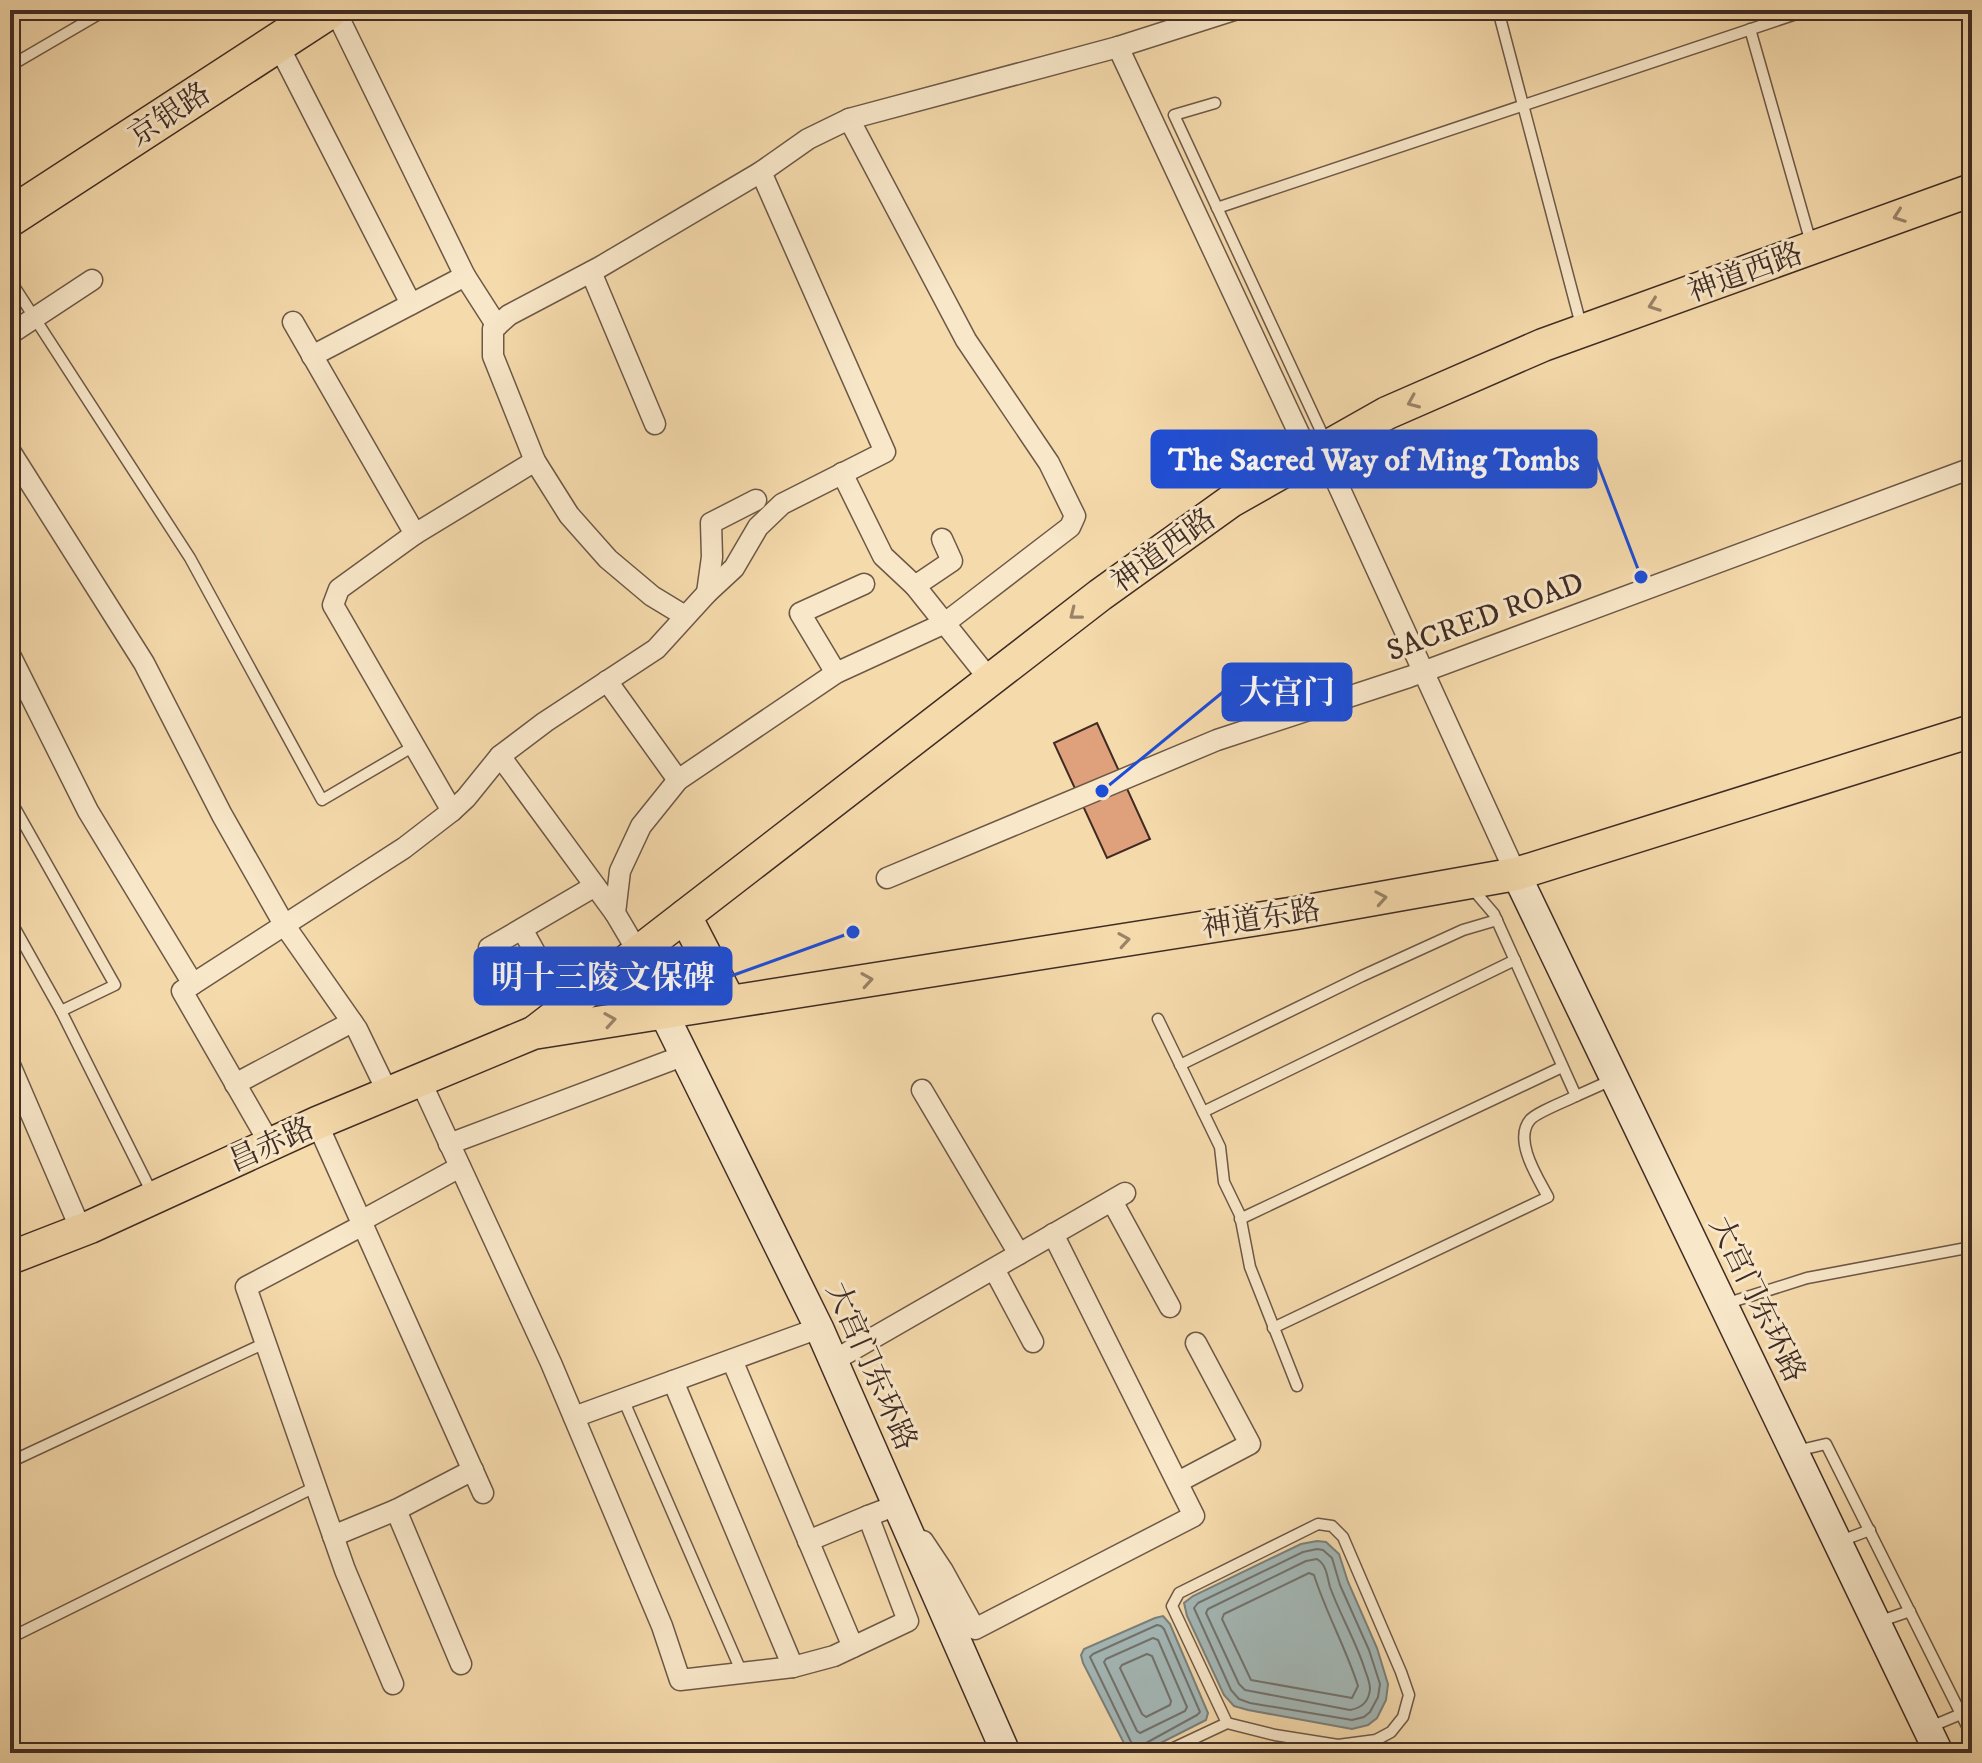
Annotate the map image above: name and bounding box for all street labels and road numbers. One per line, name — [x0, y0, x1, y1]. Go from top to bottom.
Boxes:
street label: 京银路 — [122, 75, 218, 155]
street label: 神道西路 — [1683, 236, 1808, 311]
street label: 神道西路 — [1104, 501, 1223, 601]
street label: SACRED ROAD — [1382, 565, 1589, 670]
street label: 神道东路 — [1199, 892, 1323, 947]
street label: 昌赤路 — [223, 1110, 320, 1181]
street label: 大宫门东环路 — [1701, 1211, 1813, 1389]
street label: 大宫门东环路 — [817, 1277, 924, 1456]

